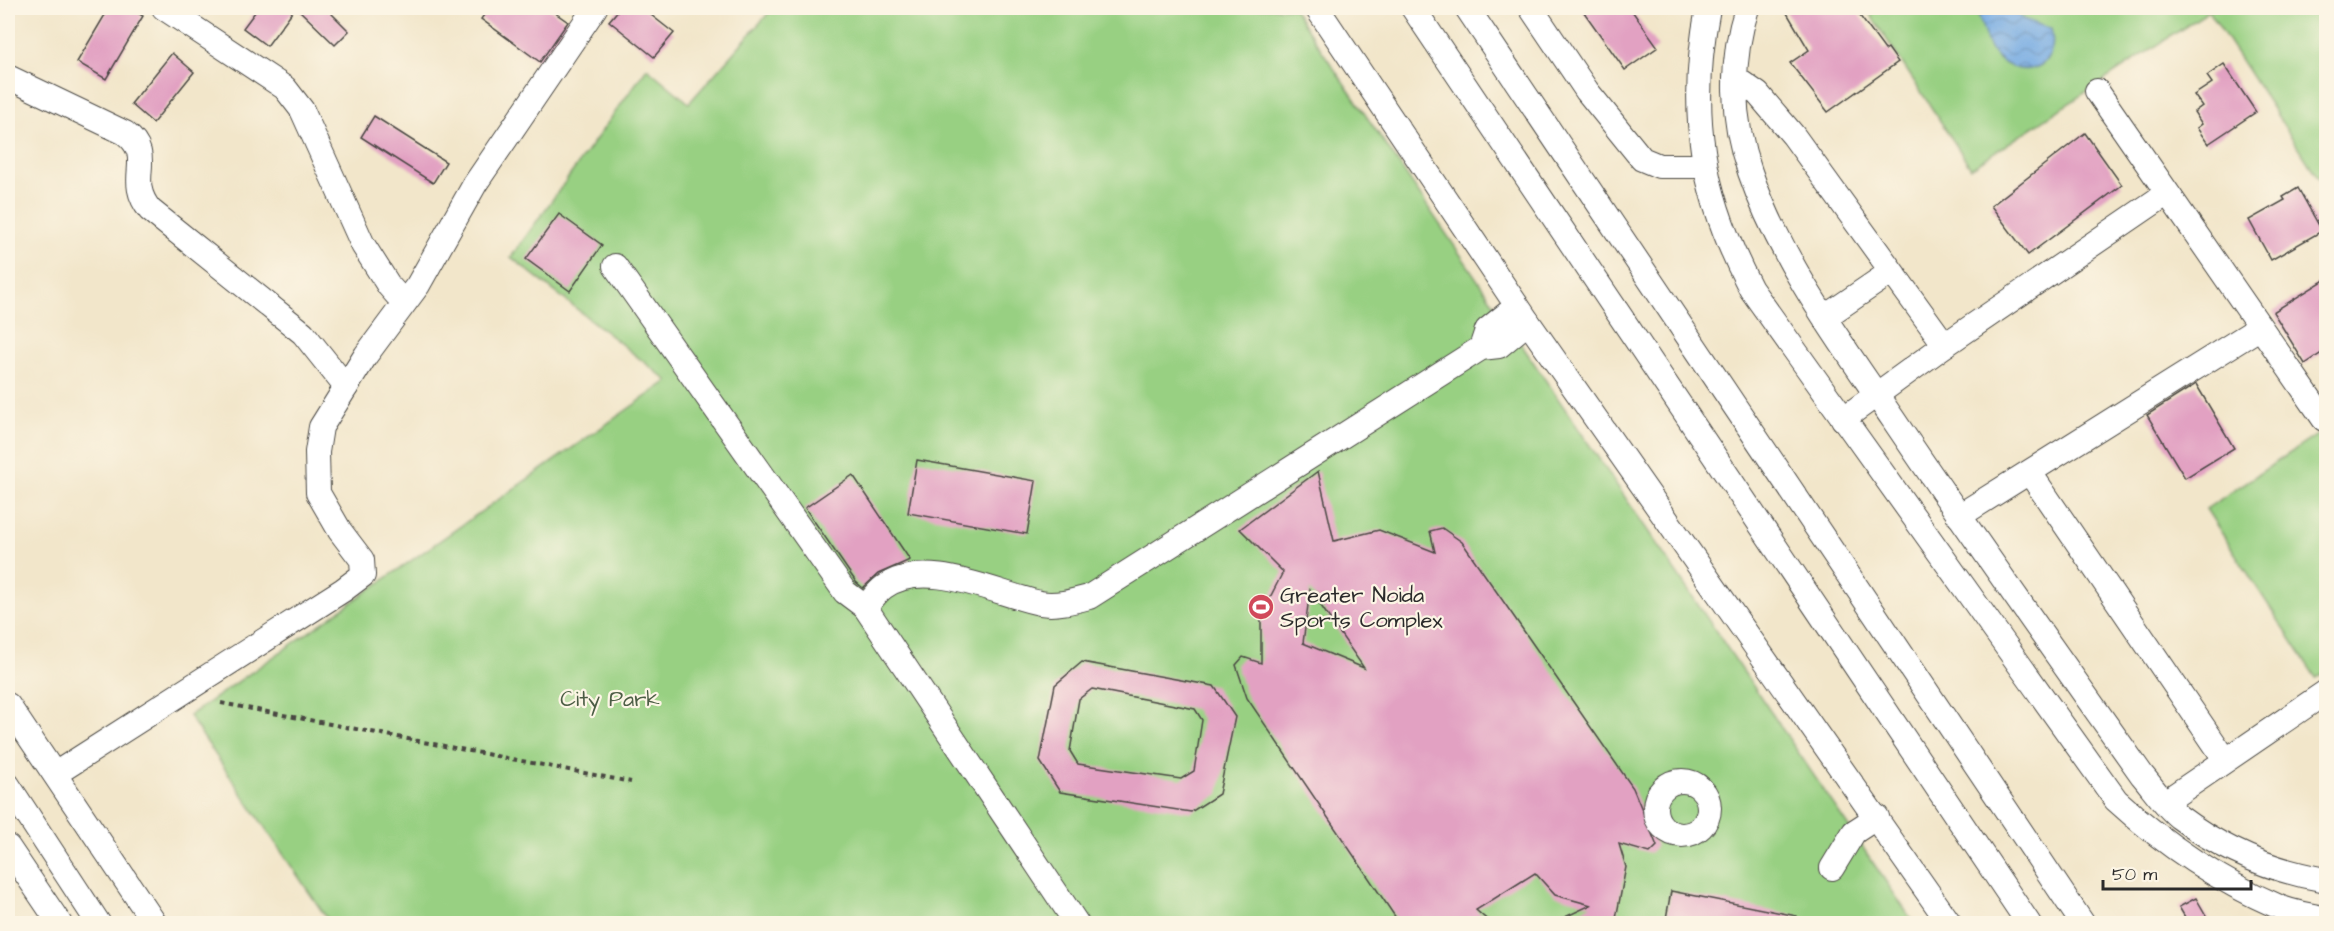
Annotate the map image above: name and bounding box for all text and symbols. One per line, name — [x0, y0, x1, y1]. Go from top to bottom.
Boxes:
place label: Greater Noida Sports Complex — [1280, 580, 1443, 636]
sports icon: Greater Noida Sports Complex — [1246, 592, 1276, 622]
park label: City Park — [560, 684, 660, 716]
scale bar — [2103, 853, 2252, 891]
text: 50 m — [2112, 862, 2157, 887]

